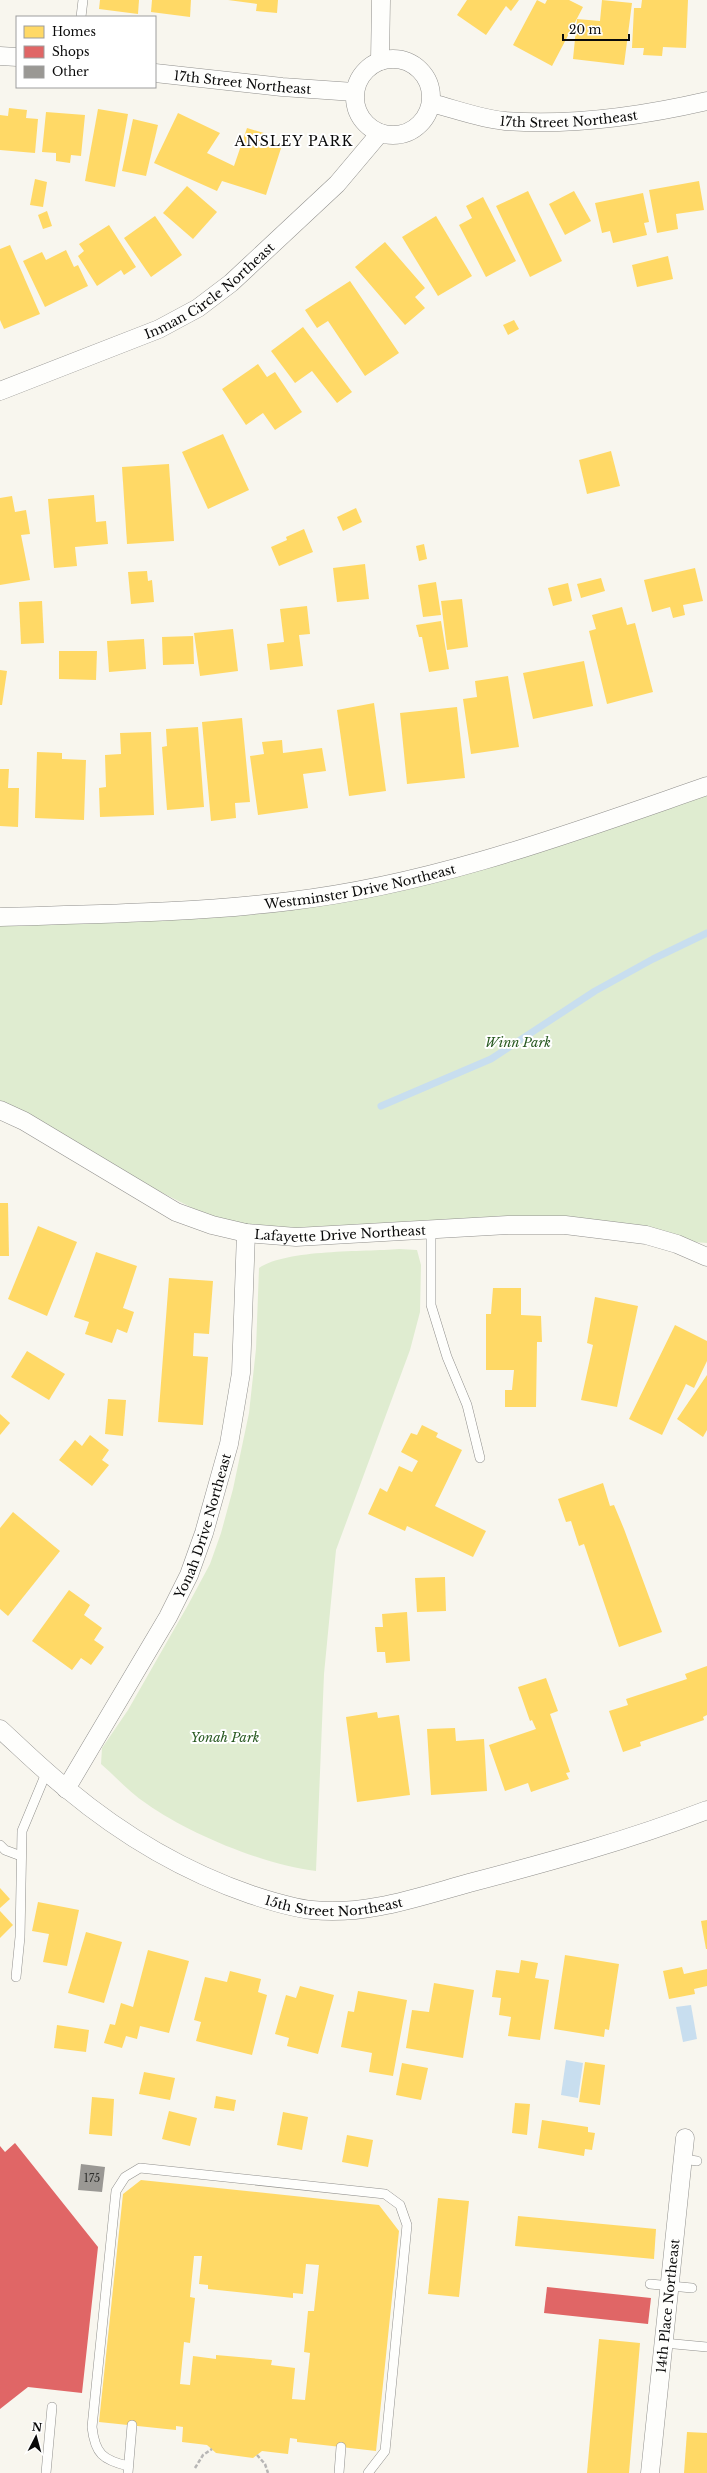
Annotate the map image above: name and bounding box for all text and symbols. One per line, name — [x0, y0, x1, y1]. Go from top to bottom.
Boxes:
legend — [16, 16, 156, 88]
scale bar — [563, 16, 629, 42]
text: 20 m — [569, 22, 601, 37]
text: Homes — [52, 24, 96, 39]
text: Shops — [52, 44, 89, 59]
text: Other — [52, 64, 89, 79]
street label: 17th Street Northeast — [173, 67, 312, 98]
street label: 17th Street Northeast — [499, 106, 639, 131]
district label: ANSLEY PARK — [233, 132, 354, 150]
street label: Inman Circle Northeast — [142, 238, 278, 342]
street label: Westminster Drive Northeast — [263, 860, 457, 913]
park label: Winn Park — [485, 1034, 551, 1051]
street label: Lafayette Drive Northeast — [254, 1221, 426, 1246]
street label: Yonah Drive Northeast — [170, 1451, 234, 1602]
park label: Yonah Park — [190, 1729, 260, 1746]
street label: 15th Street Northeast — [263, 1891, 404, 1920]
house number: 175 — [84, 2171, 100, 2185]
street label: 14th Place Northeast — [652, 2238, 683, 2374]
north arrow — [16, 2417, 56, 2457]
text: N — [31, 2420, 44, 2435]

